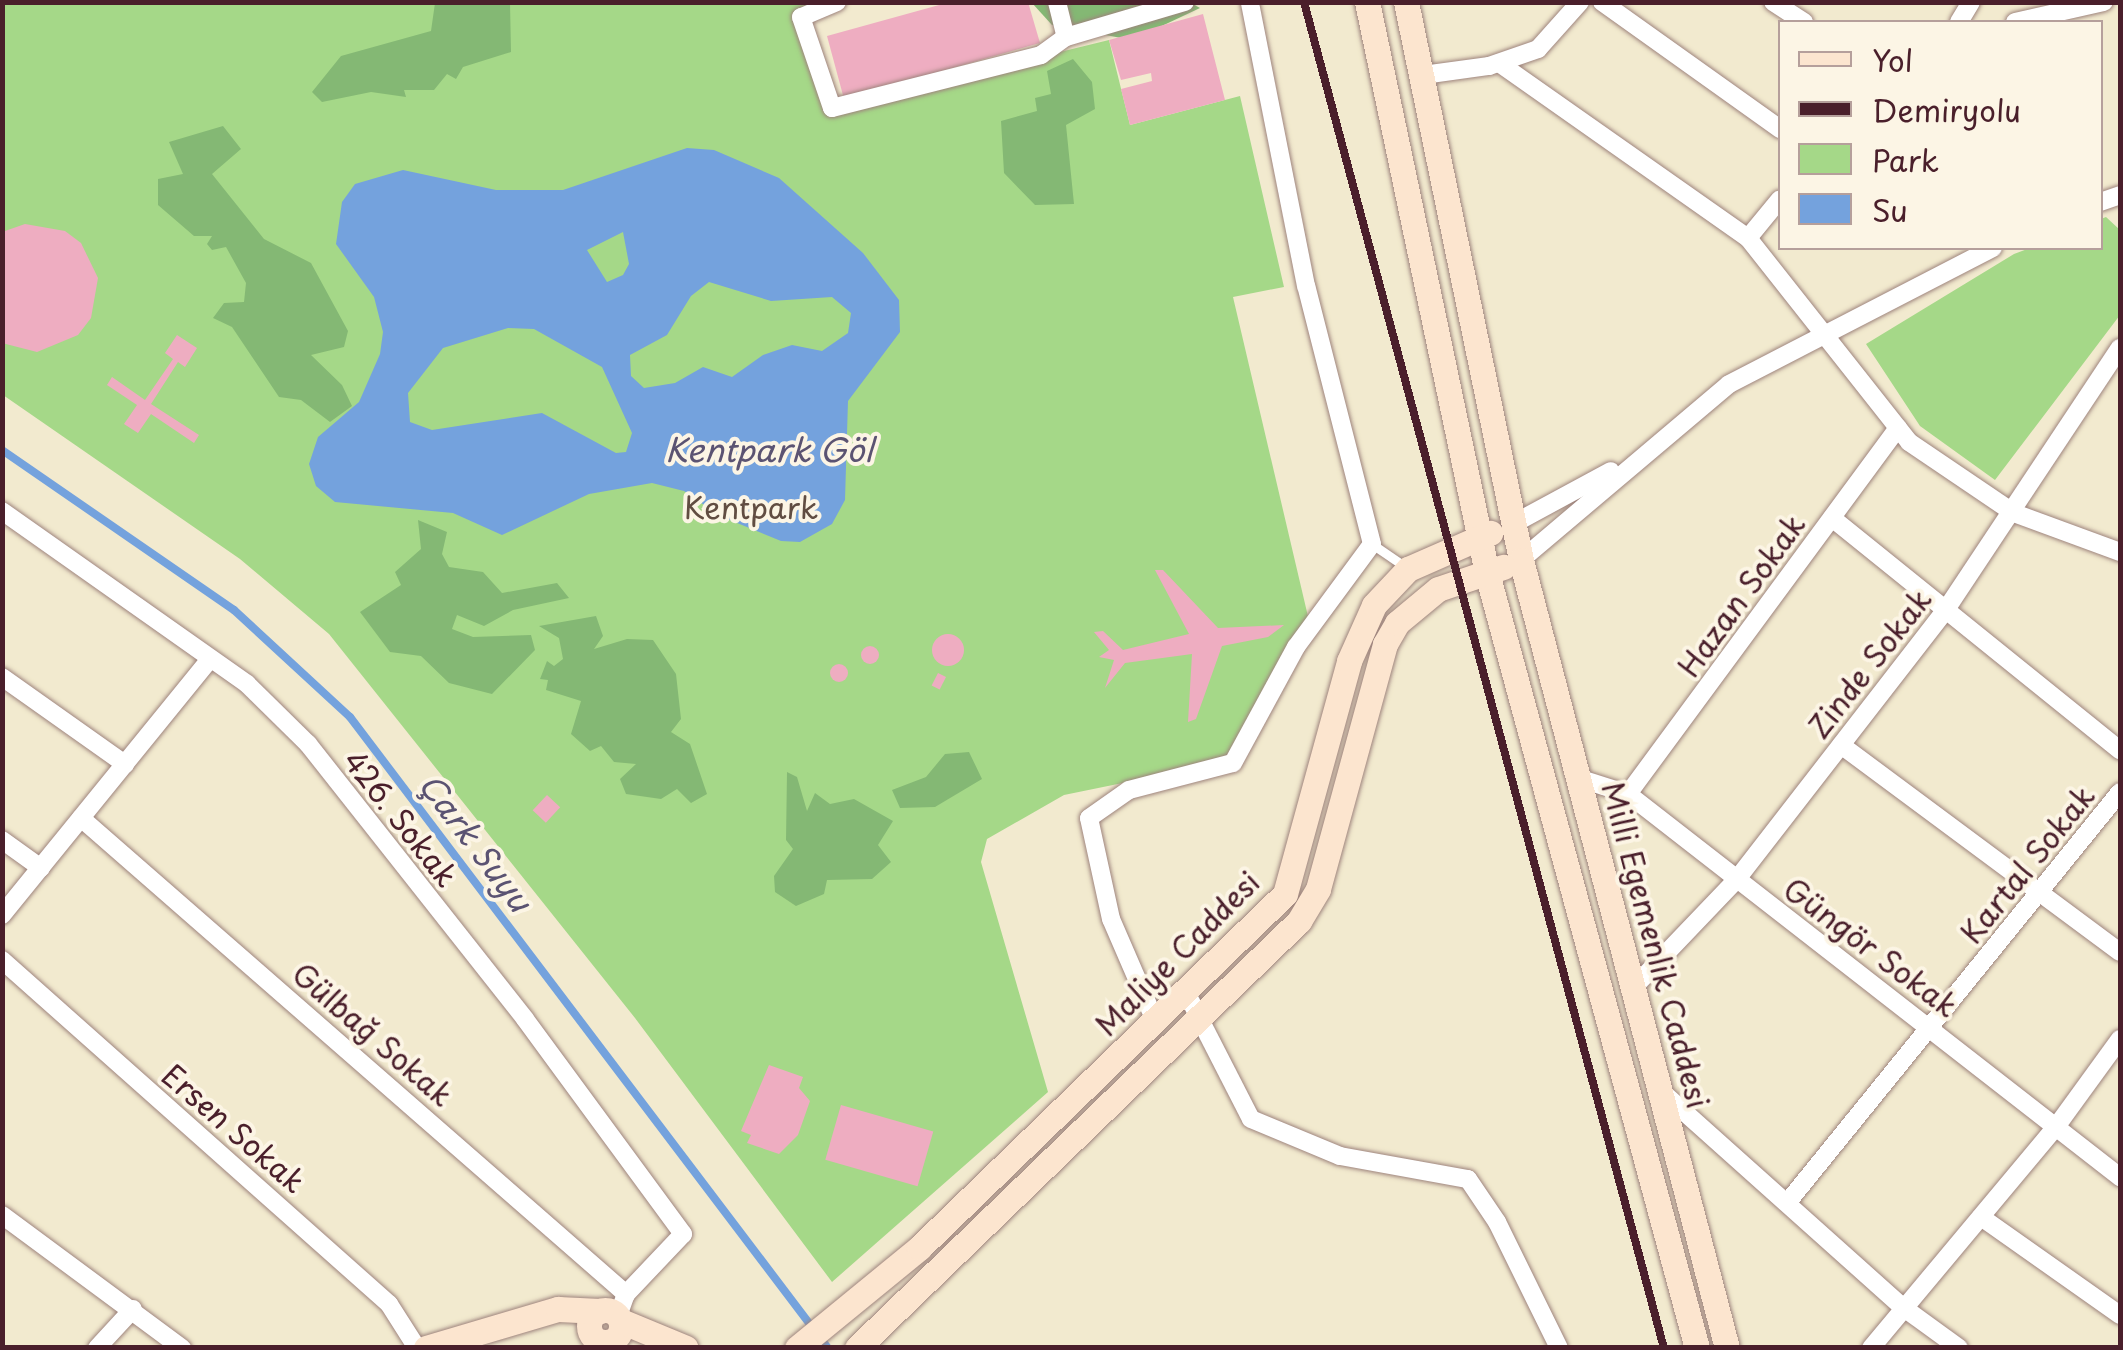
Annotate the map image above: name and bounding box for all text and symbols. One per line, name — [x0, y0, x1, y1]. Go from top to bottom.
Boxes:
legend — [1778, 20, 2103, 250]
text: Yol — [1872, 37, 1913, 82]
text: Demiryolu — [1872, 87, 2021, 132]
text: Park — [1872, 137, 1939, 182]
text: Su — [1872, 187, 1908, 232]
water label: Kentpark Göl — [665, 430, 873, 468]
park label: Kentpark — [684, 489, 818, 525]
street label: Hazan Sokak — [1670, 507, 1812, 683]
street label: Zinde Sokak — [1800, 581, 1938, 745]
street label: 426. Sokak — [335, 741, 467, 895]
water label: Çark Suyu — [412, 765, 540, 919]
street label: Milli Egemenlik Caddesi — [1594, 775, 1718, 1115]
street label: Kartal Sokak — [1952, 777, 2102, 951]
street label: Maliye Caddesi — [1087, 863, 1267, 1043]
street label: Güngör Sokak — [1777, 870, 1965, 1024]
street label: Gülbağ Sokak — [285, 954, 461, 1114]
street label: Ersen Sokak — [155, 1056, 313, 1200]

